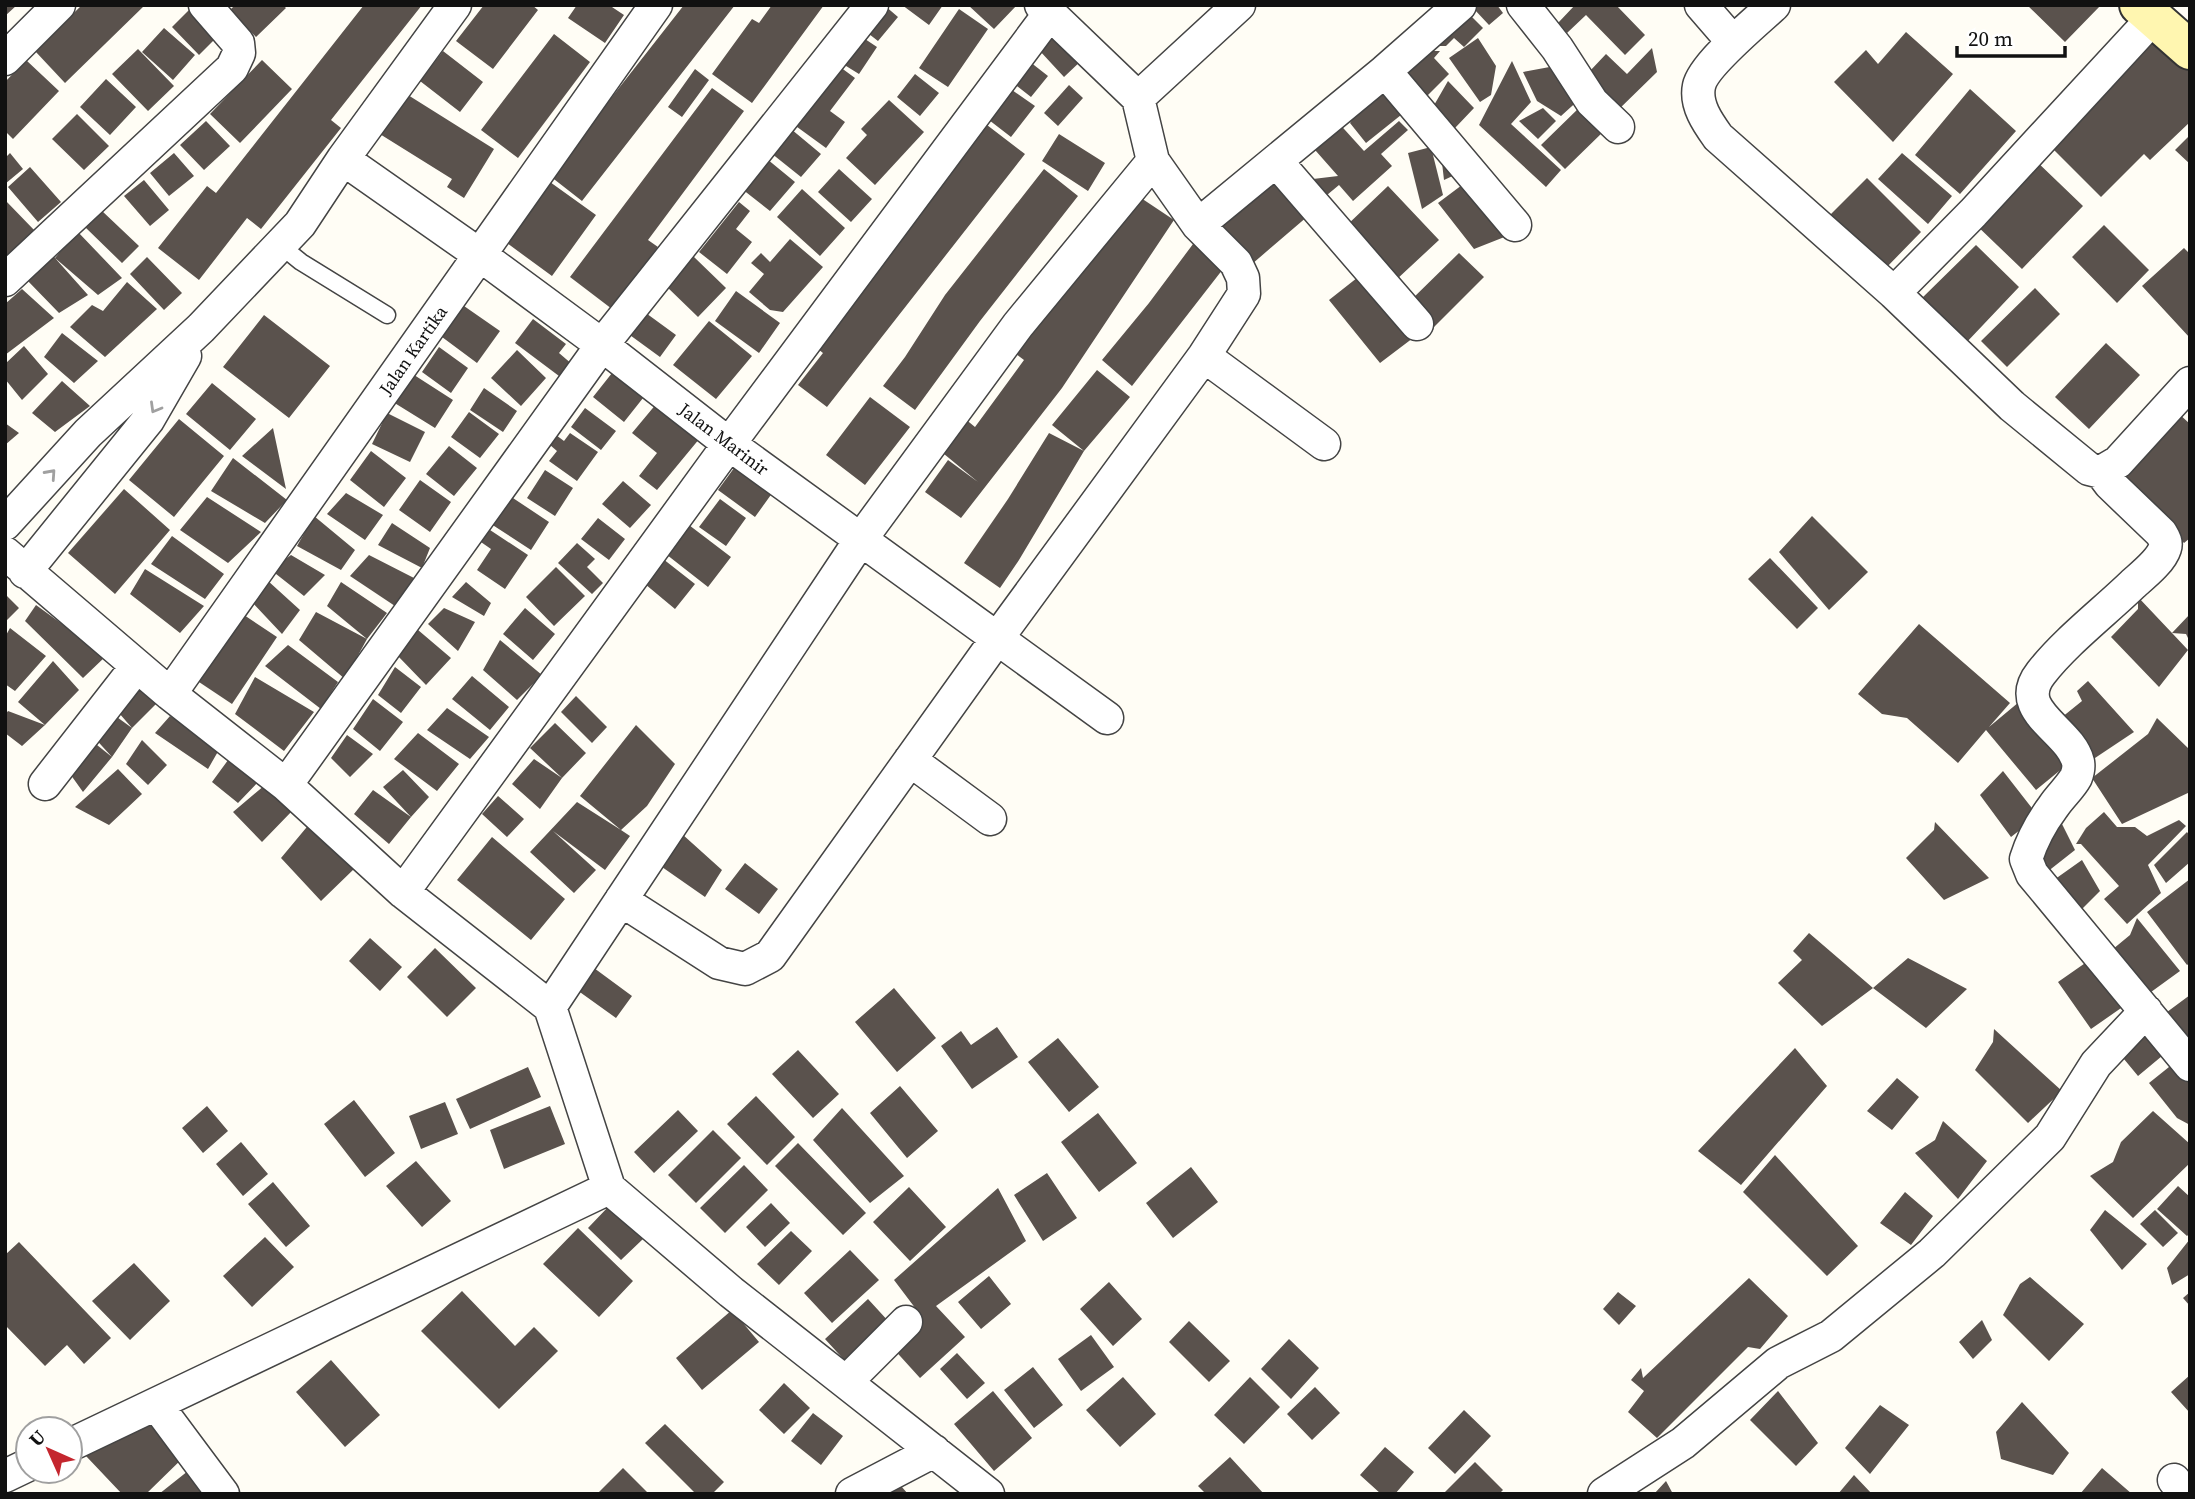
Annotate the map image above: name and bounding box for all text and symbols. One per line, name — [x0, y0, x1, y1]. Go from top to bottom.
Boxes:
scale bar — [1957, 14, 2066, 58]
text: 20 m — [1968, 24, 2013, 53]
street label: Jalan Kartika — [372, 300, 454, 401]
street label: Jalan Marinir — [673, 396, 774, 481]
one-way arrow — [150, 400, 163, 413]
one-way arrow — [43, 469, 55, 482]
north arrow — [14, 1415, 84, 1485]
text: U — [23, 1424, 51, 1452]

